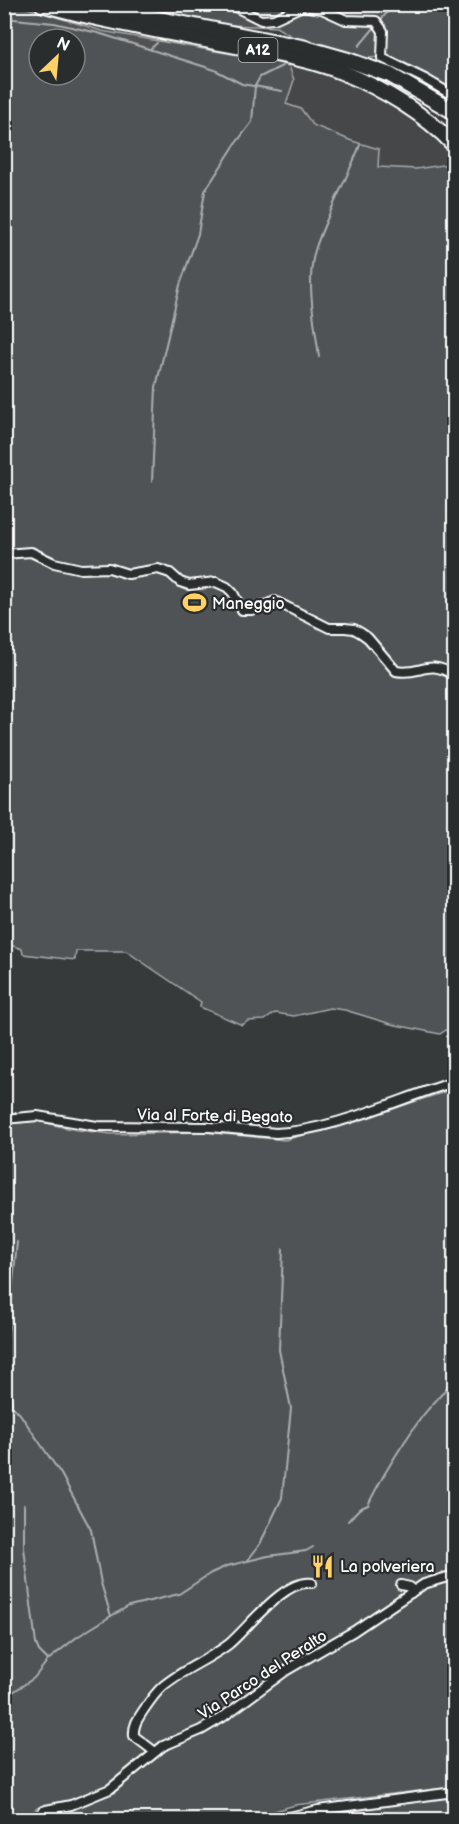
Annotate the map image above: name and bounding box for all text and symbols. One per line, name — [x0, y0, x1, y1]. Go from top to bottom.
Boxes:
north arrow — [27, 27, 87, 87]
text: N — [53, 34, 72, 56]
road number: A12 — [238, 38, 278, 62]
sports icon: Maneggio — [181, 590, 207, 616]
place label: Maneggio — [212, 595, 285, 614]
street label: Via al Forte di Begato — [137, 1106, 293, 1127]
restaurant icon: La polveriera — [309, 1553, 335, 1579]
place label: La polveriera — [340, 1558, 435, 1577]
street label: Via Parco del Peralto — [195, 1626, 331, 1724]

